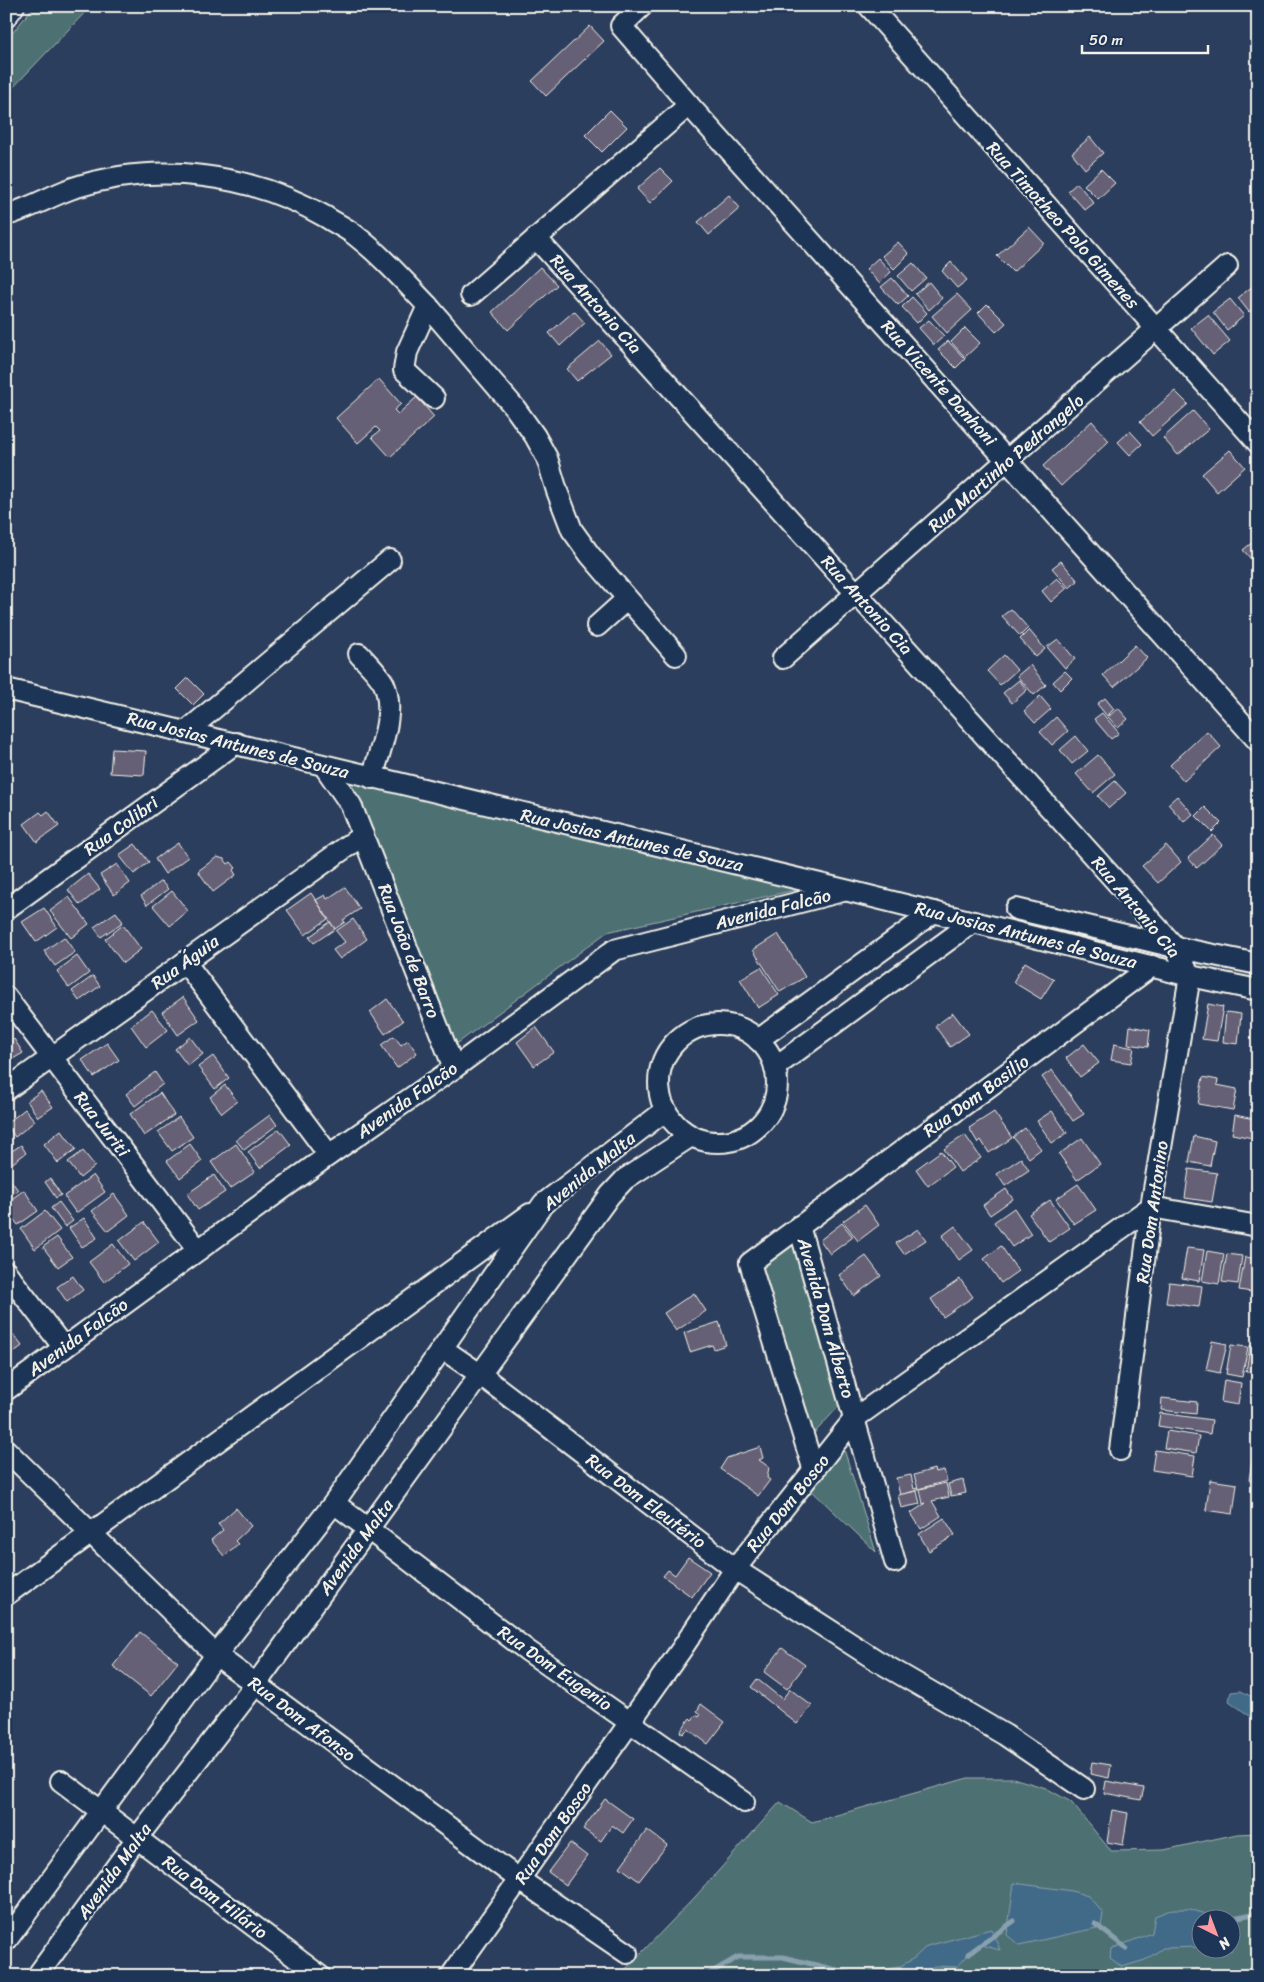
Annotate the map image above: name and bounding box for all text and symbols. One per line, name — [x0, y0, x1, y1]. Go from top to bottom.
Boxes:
scale bar — [1082, 22, 1208, 54]
text: 50 m — [1089, 27, 1124, 53]
street label: Rua Timotheo Polo Gimenes — [978, 133, 1148, 317]
street label: Rua Antonio Cia — [542, 246, 650, 362]
street label: Rua Vicente Danhoni — [873, 312, 1006, 455]
street label: Rua Martinho Pedrangelo — [920, 385, 1092, 541]
street label: Rua Antonio Cia — [813, 547, 921, 663]
street label: Rua Josias Antunes de Souza — [124, 702, 353, 788]
street label: Rua Colibri — [77, 787, 166, 864]
street label: Rua Josias Antunes de Souza — [517, 799, 748, 881]
street label: Rua Antonio Cia — [1083, 848, 1189, 966]
street label: Rua João de Barro — [369, 879, 449, 1023]
street label: Avenida Falcão — [711, 879, 834, 939]
street label: Rua Josias Antunes de Souza — [912, 892, 1141, 978]
street label: Rua Águia — [144, 925, 227, 998]
street label: Rua Dom Basilio — [916, 1046, 1036, 1146]
street label: Avenida Falcão — [348, 1053, 465, 1148]
street label: Rua Juriti — [66, 1084, 139, 1165]
street label: Avenida Malta — [534, 1122, 644, 1220]
street label: Rua Dom Antonino — [1126, 1139, 1178, 1285]
street label: Avenida Dom Alberto — [788, 1233, 864, 1402]
street label: Avenida Falcão — [20, 1289, 135, 1385]
street label: Rua Dom Eleutério — [579, 1445, 713, 1557]
street label: Rua Dom Bosco — [738, 1446, 838, 1560]
street label: Avenida Malta — [309, 1491, 403, 1603]
street label: Rua Dom Eugenio — [491, 1616, 619, 1720]
street label: Rua Dom Afonso — [241, 1668, 363, 1770]
street label: Rua Dom Bosco — [506, 1775, 600, 1891]
street label: Avenida Malta — [67, 1815, 161, 1927]
street label: Rua Dom Hilário — [155, 1846, 275, 1948]
north arrow — [1192, 1910, 1242, 1960]
text: N — [1212, 1930, 1237, 1956]

